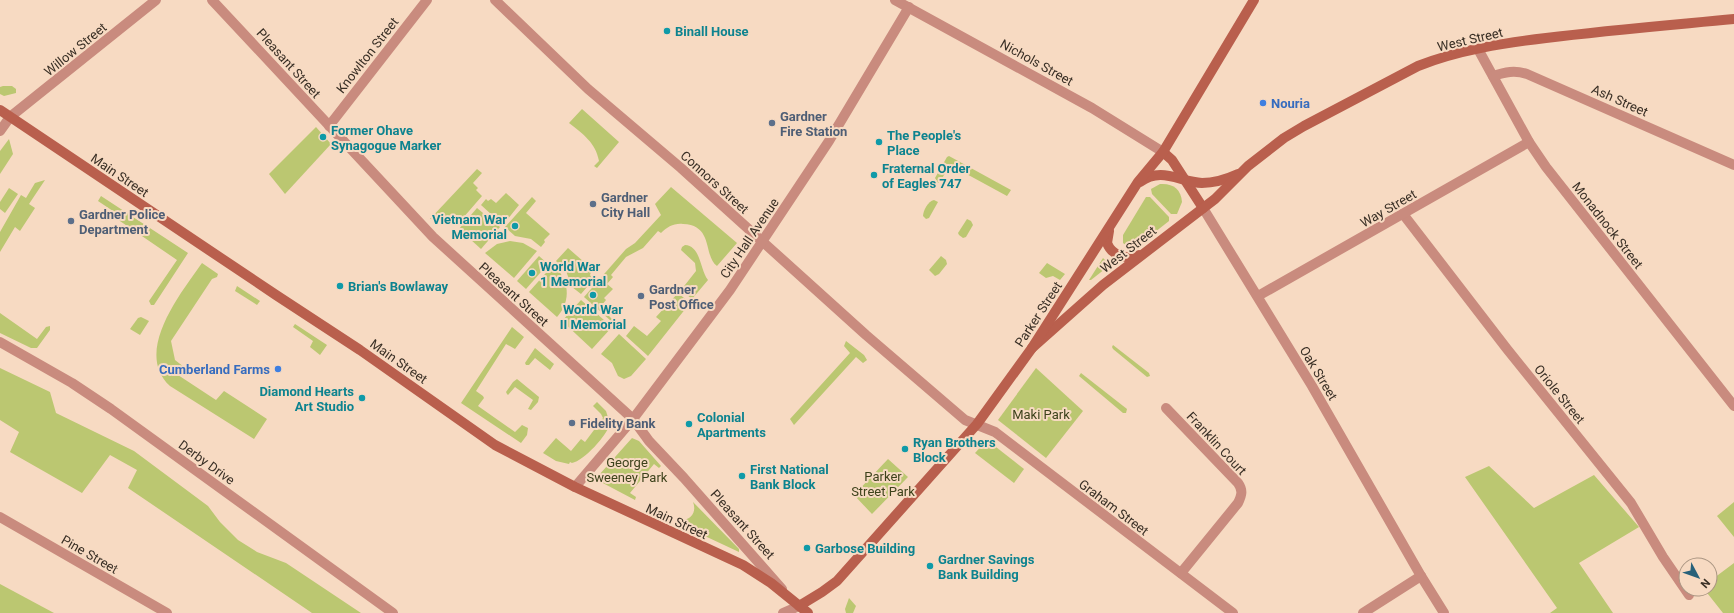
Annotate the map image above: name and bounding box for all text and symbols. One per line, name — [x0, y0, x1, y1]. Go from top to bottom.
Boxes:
street label: Knowlton Street — [333, 15, 402, 96]
street label: Willow Street — [41, 20, 109, 79]
place label: Binall House — [675, 24, 749, 39]
street label: West Street — [1436, 25, 1504, 54]
street label: Pleasant Street — [254, 26, 324, 101]
marker: Binall House — [662, 26, 672, 36]
street label: Nichols Street — [998, 36, 1076, 89]
street label: Ash Street — [1589, 81, 1650, 119]
place label: Nouria — [1271, 96, 1310, 111]
marker: Nouria — [1258, 98, 1268, 108]
place label: Gardner Fire Station — [780, 109, 847, 139]
marker: Gardner Fire Station — [767, 118, 777, 128]
place label: Former Ohave Synagogue Marker — [331, 123, 441, 153]
place label: The People's Place — [887, 128, 961, 158]
marker: Former Ohave Synagogue Marker — [318, 132, 328, 142]
marker: The People's Place — [874, 137, 884, 147]
street label: Connors Street — [678, 148, 752, 217]
street label: Main Street — [88, 151, 151, 200]
place label: Fraternal Order of Eagles 747 — [882, 161, 971, 191]
marker: Fraternal Order of Eagles 747 — [869, 170, 879, 180]
street label: Monadnock Street — [1569, 179, 1646, 272]
street label: Way Street — [1358, 186, 1419, 230]
place label: Gardner City Hall — [601, 190, 650, 220]
street label: City Hall Avenue — [717, 195, 782, 281]
marker: Gardner City Hall — [588, 199, 598, 209]
place label: Gardner Police Department — [79, 207, 165, 237]
place label: Vietnam War Memorial — [432, 212, 507, 242]
marker: Gardner Police Department — [66, 216, 76, 226]
marker: Vietnam War Memorial — [510, 221, 520, 231]
street label: West Street — [1097, 223, 1159, 276]
street label: Pleasant Street — [476, 259, 551, 329]
place label: World War 1 Memorial — [540, 259, 606, 289]
marker: World War 1 Memorial — [527, 268, 537, 278]
place label: Brian's Bowlaway — [348, 279, 449, 294]
street label: Parker Street — [1012, 279, 1065, 350]
marker: Brian's Bowlaway — [335, 281, 345, 291]
place label: Gardner Post Office — [649, 282, 714, 312]
marker: World War II Memorial — [588, 290, 598, 300]
marker: Gardner Post Office — [636, 291, 646, 301]
place label: World War II Memorial — [560, 302, 626, 332]
street label: Main Street — [367, 336, 430, 387]
street label: Oak Street — [1297, 344, 1340, 403]
place label: Cumberland Farms — [159, 362, 270, 377]
street label: Oriole Street — [1531, 362, 1588, 427]
marker: Cumberland Farms — [273, 364, 283, 374]
place label: Diamond Hearts Art Studio — [259, 384, 354, 414]
marker: Diamond Hearts Art Studio — [357, 393, 367, 403]
park label: Maki Park — [1012, 407, 1070, 422]
street label: Franklin Court — [1184, 409, 1250, 478]
place label: Colonial Apartments — [697, 410, 766, 440]
place label: Fidelity Bank — [580, 416, 657, 431]
marker: Fidelity Bank — [567, 418, 577, 428]
marker: Colonial Apartments — [684, 419, 694, 429]
place label: Ryan Brothers Block — [913, 435, 996, 465]
street label: Derby Drive — [176, 437, 238, 488]
marker: Ryan Brothers Block — [900, 444, 910, 454]
park label: George Sweeney Park — [587, 455, 668, 485]
place label: First National Bank Block — [750, 462, 829, 492]
park label: Parker Street Park — [851, 469, 915, 499]
marker: First National Bank Block — [737, 471, 747, 481]
street label: Graham Street — [1076, 476, 1151, 538]
street label: Pleasant Street — [708, 487, 778, 562]
street label: Main Street — [644, 501, 710, 542]
street label: Pine Street — [59, 532, 121, 577]
place label: Garbose Building — [815, 541, 915, 556]
marker: Garbose Building — [802, 543, 812, 553]
place label: Gardner Savings Bank Building — [938, 552, 1035, 582]
north arrow — [1678, 557, 1718, 597]
marker: Gardner Savings Bank Building — [925, 561, 935, 571]
text: N — [1698, 576, 1713, 591]

